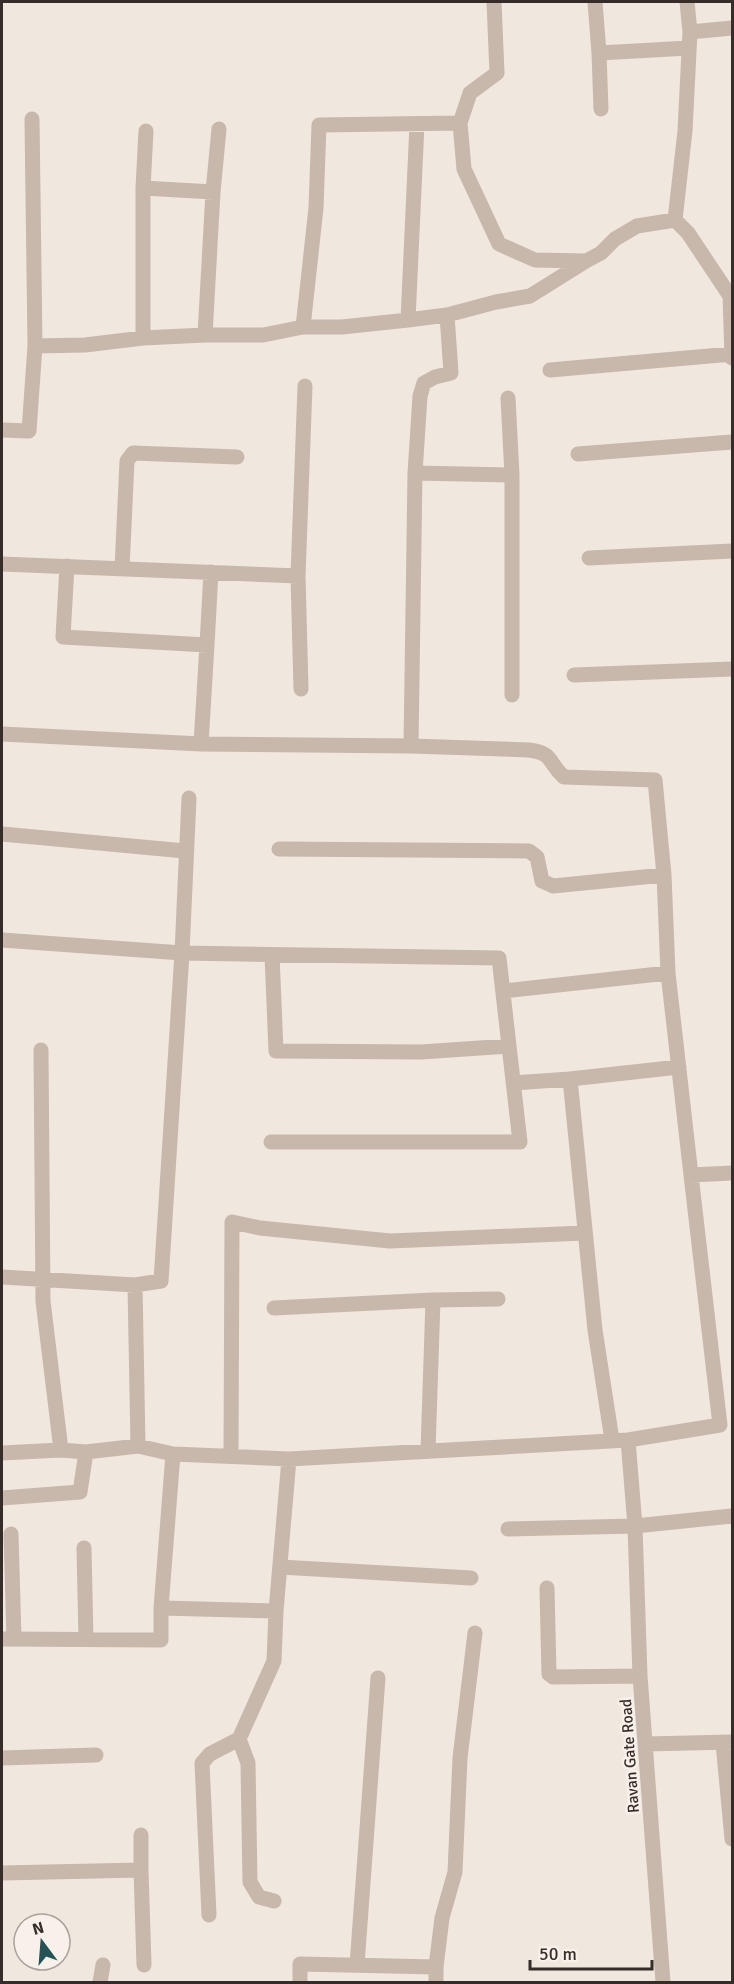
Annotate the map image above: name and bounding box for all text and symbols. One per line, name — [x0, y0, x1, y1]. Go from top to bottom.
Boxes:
street label: Ravan Gate Road — [616, 1698, 644, 1814]
north arrow — [12, 1912, 72, 1972]
text: N — [30, 1917, 46, 1940]
scale bar — [530, 1933, 652, 1971]
text: 50 m — [539, 1943, 577, 1965]

